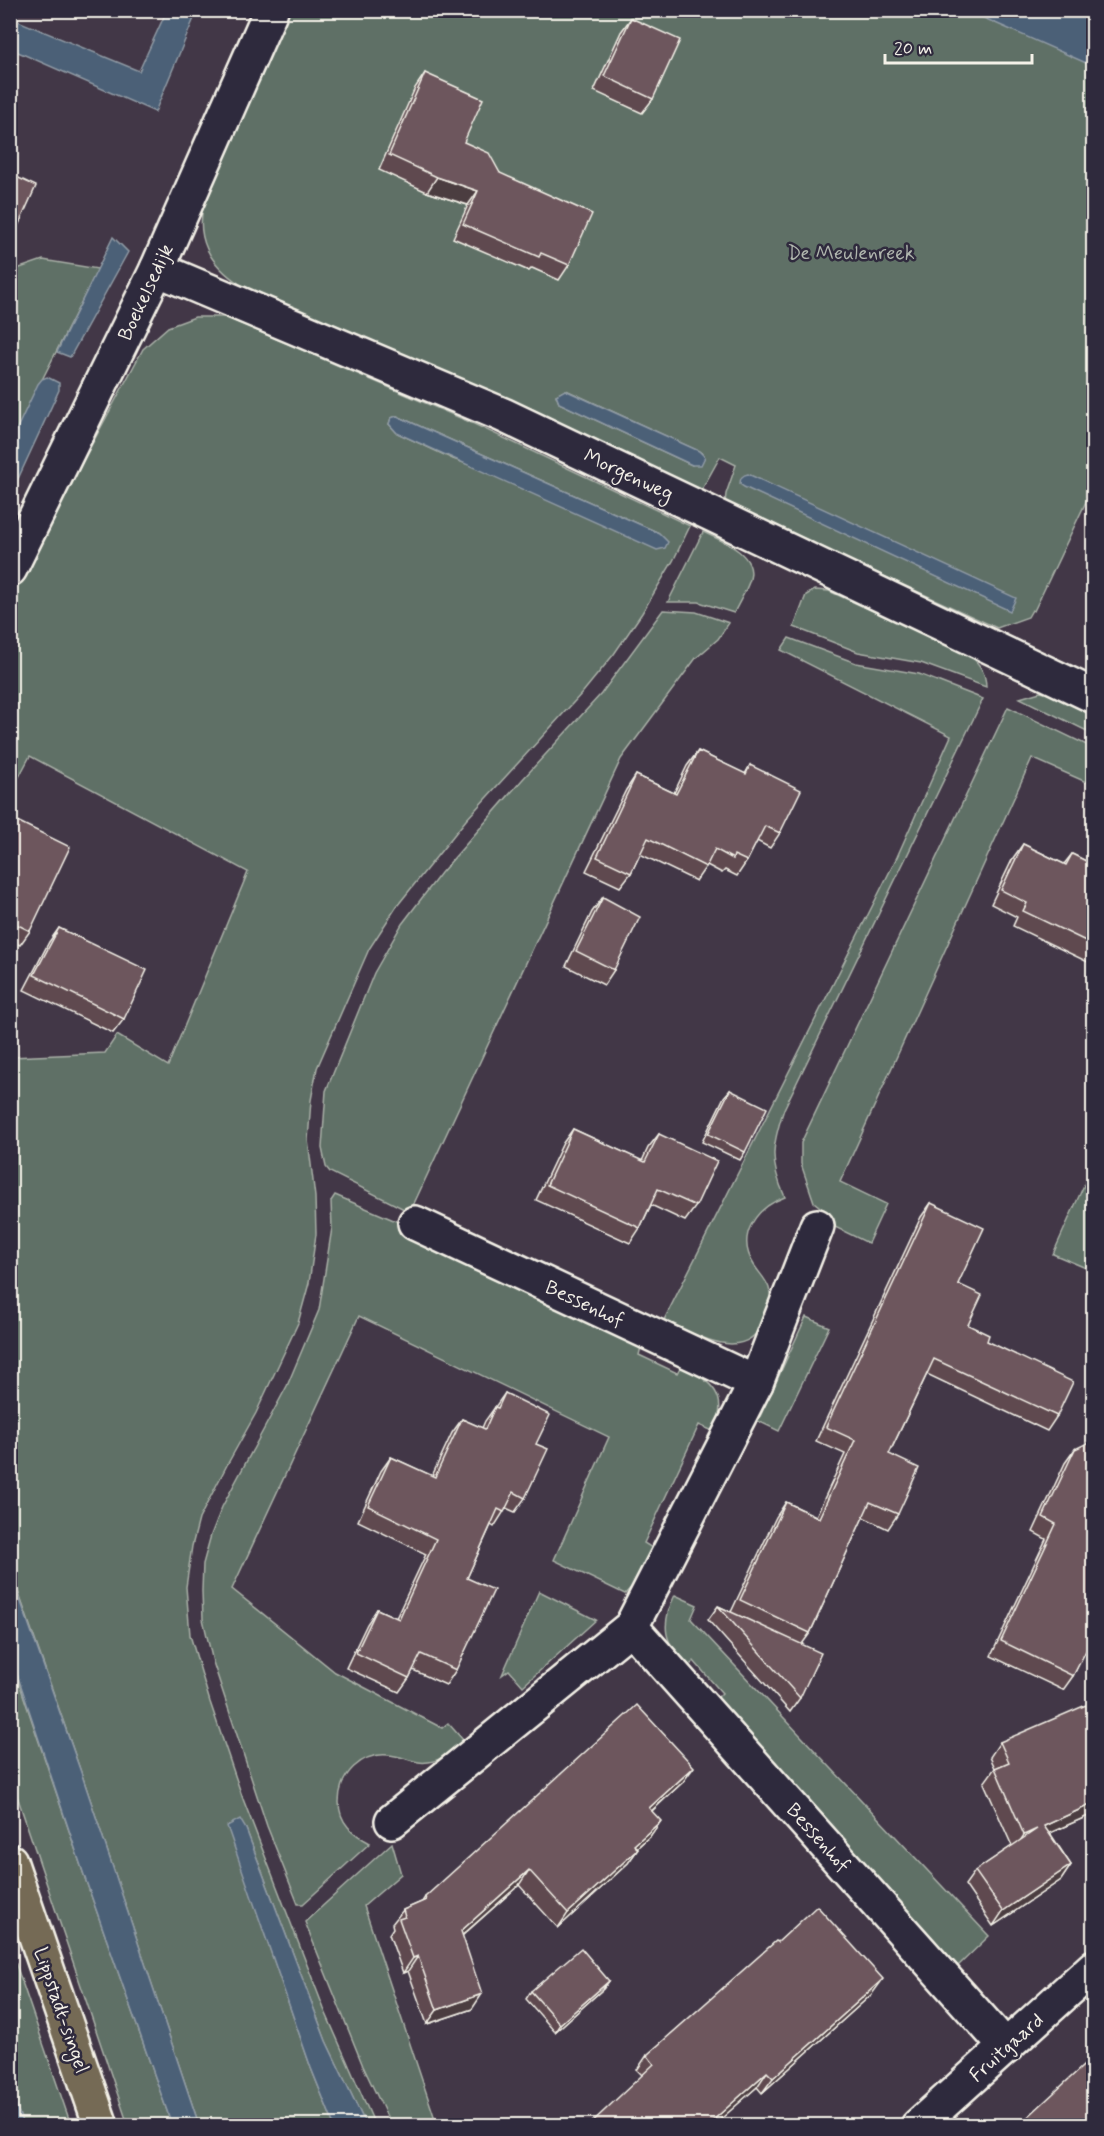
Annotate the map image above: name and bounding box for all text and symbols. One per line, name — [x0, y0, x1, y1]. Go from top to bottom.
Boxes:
scale bar — [885, 27, 1032, 65]
text: 20 m — [894, 37, 932, 61]
street label: Boekelsedijk — [112, 240, 181, 345]
park label: De Meulenreek — [787, 240, 915, 267]
street label: Morgenweg — [579, 443, 678, 509]
street label: Bessenhof — [540, 1274, 628, 1334]
street label: Bessenhof — [780, 1798, 856, 1878]
street label: Lippstadt-singel — [25, 1944, 95, 2077]
street label: Fruitgaard — [964, 2007, 1050, 2089]

